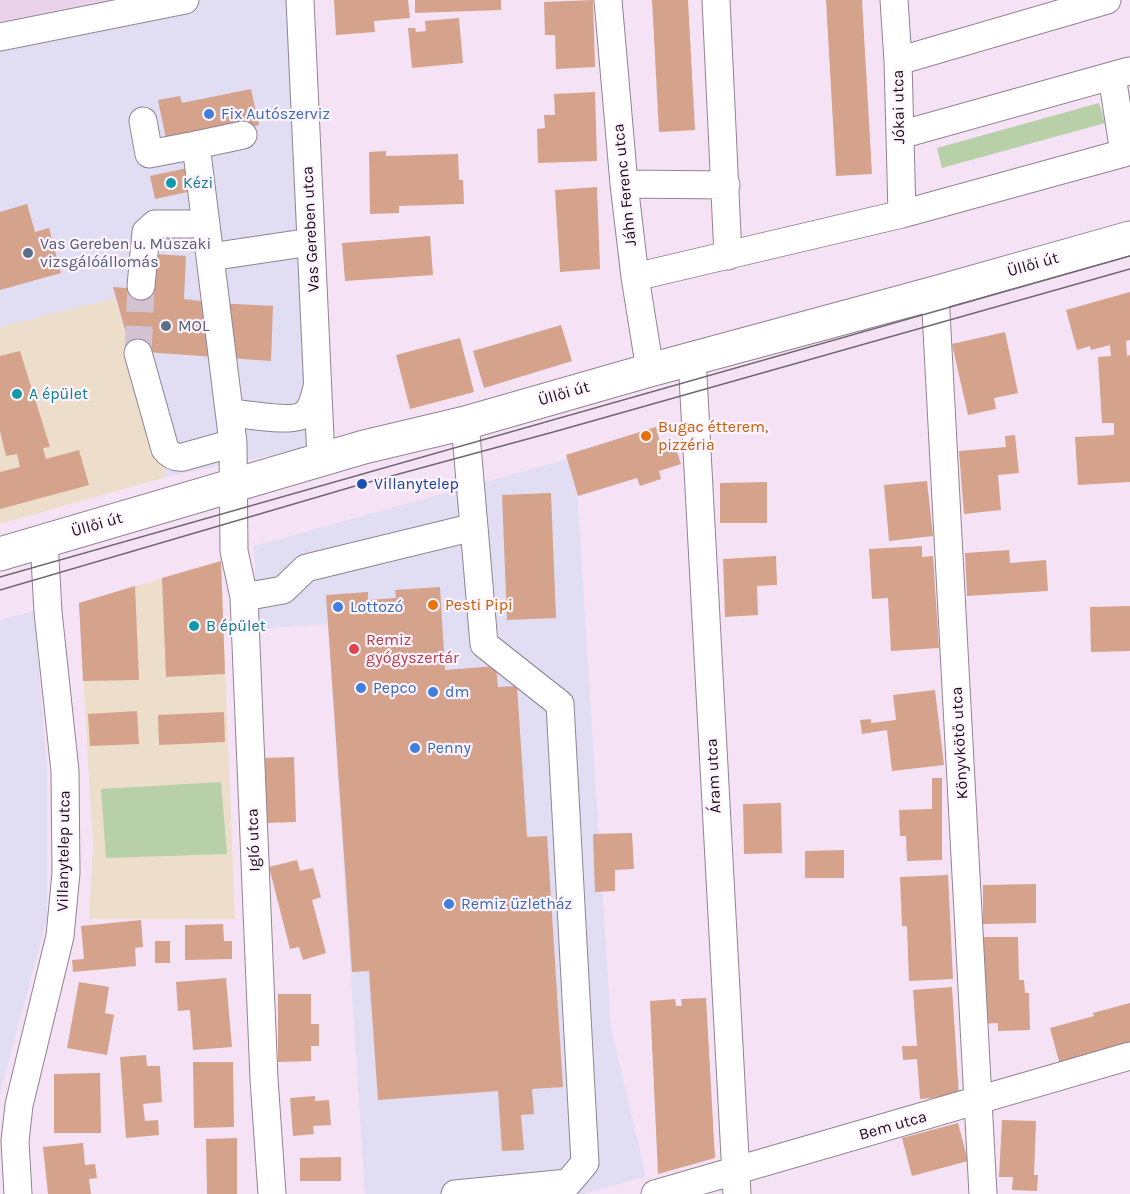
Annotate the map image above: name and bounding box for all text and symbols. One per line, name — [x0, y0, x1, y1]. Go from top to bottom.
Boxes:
street label: Jókai utca — [889, 70, 909, 144]
place label: Fix Autószerviz — [221, 104, 330, 124]
marker: Fix Autószerviz — [202, 107, 216, 121]
street label: Jáhn Ferenc utca — [609, 123, 641, 247]
street label: Vas Gereben utca — [298, 166, 324, 292]
place label: Kézi — [183, 173, 213, 193]
marker: Kézi — [164, 176, 178, 190]
place label: Vas Gereben u. Műszaki vizsgálóállomás — [40, 234, 211, 272]
marker: Vas Gereben u. Műszaki vizsgálóállomás — [21, 246, 35, 260]
street label: Üllői út — [1005, 249, 1061, 281]
place label: MOL — [178, 316, 209, 336]
marker: MOL — [159, 319, 173, 333]
street label: Üllői út — [536, 378, 592, 410]
place label: A épület — [29, 384, 88, 404]
marker: A épület — [10, 387, 24, 401]
place label: Bugac étterem, pizzéria — [658, 417, 768, 455]
marker: Bugac étterem, pizzéria — [639, 429, 653, 443]
place label: Villanytelep — [374, 474, 459, 494]
marker: Villanytelep — [355, 477, 369, 491]
street label: Üllői út — [69, 509, 125, 541]
place label: Pesti Pipi — [445, 595, 513, 615]
place label: Lottozó — [350, 597, 403, 617]
marker: Pesti Pipi — [426, 598, 440, 612]
marker: Lottozó — [331, 600, 345, 614]
place label: B épület — [206, 616, 266, 636]
marker: B épület — [187, 619, 201, 633]
place label: Remiz gyógyszertár — [366, 630, 459, 668]
marker: Remiz gyógyszertár — [347, 642, 361, 656]
place label: Pepco — [373, 678, 416, 698]
marker: Pepco — [354, 681, 368, 695]
place label: dm — [445, 682, 469, 702]
marker: dm — [426, 685, 440, 699]
street label: Könyvkötő utca — [947, 686, 973, 800]
place label: Penny — [427, 738, 471, 758]
street label: Áram utca — [702, 738, 726, 814]
marker: Penny — [408, 741, 422, 755]
street label: Villanytelep utca — [53, 790, 75, 912]
street label: Igló utca — [243, 808, 265, 872]
place label: Remiz üzletház — [461, 894, 572, 914]
marker: Remiz üzletház — [442, 897, 456, 911]
street label: Bem utca — [857, 1107, 929, 1145]

